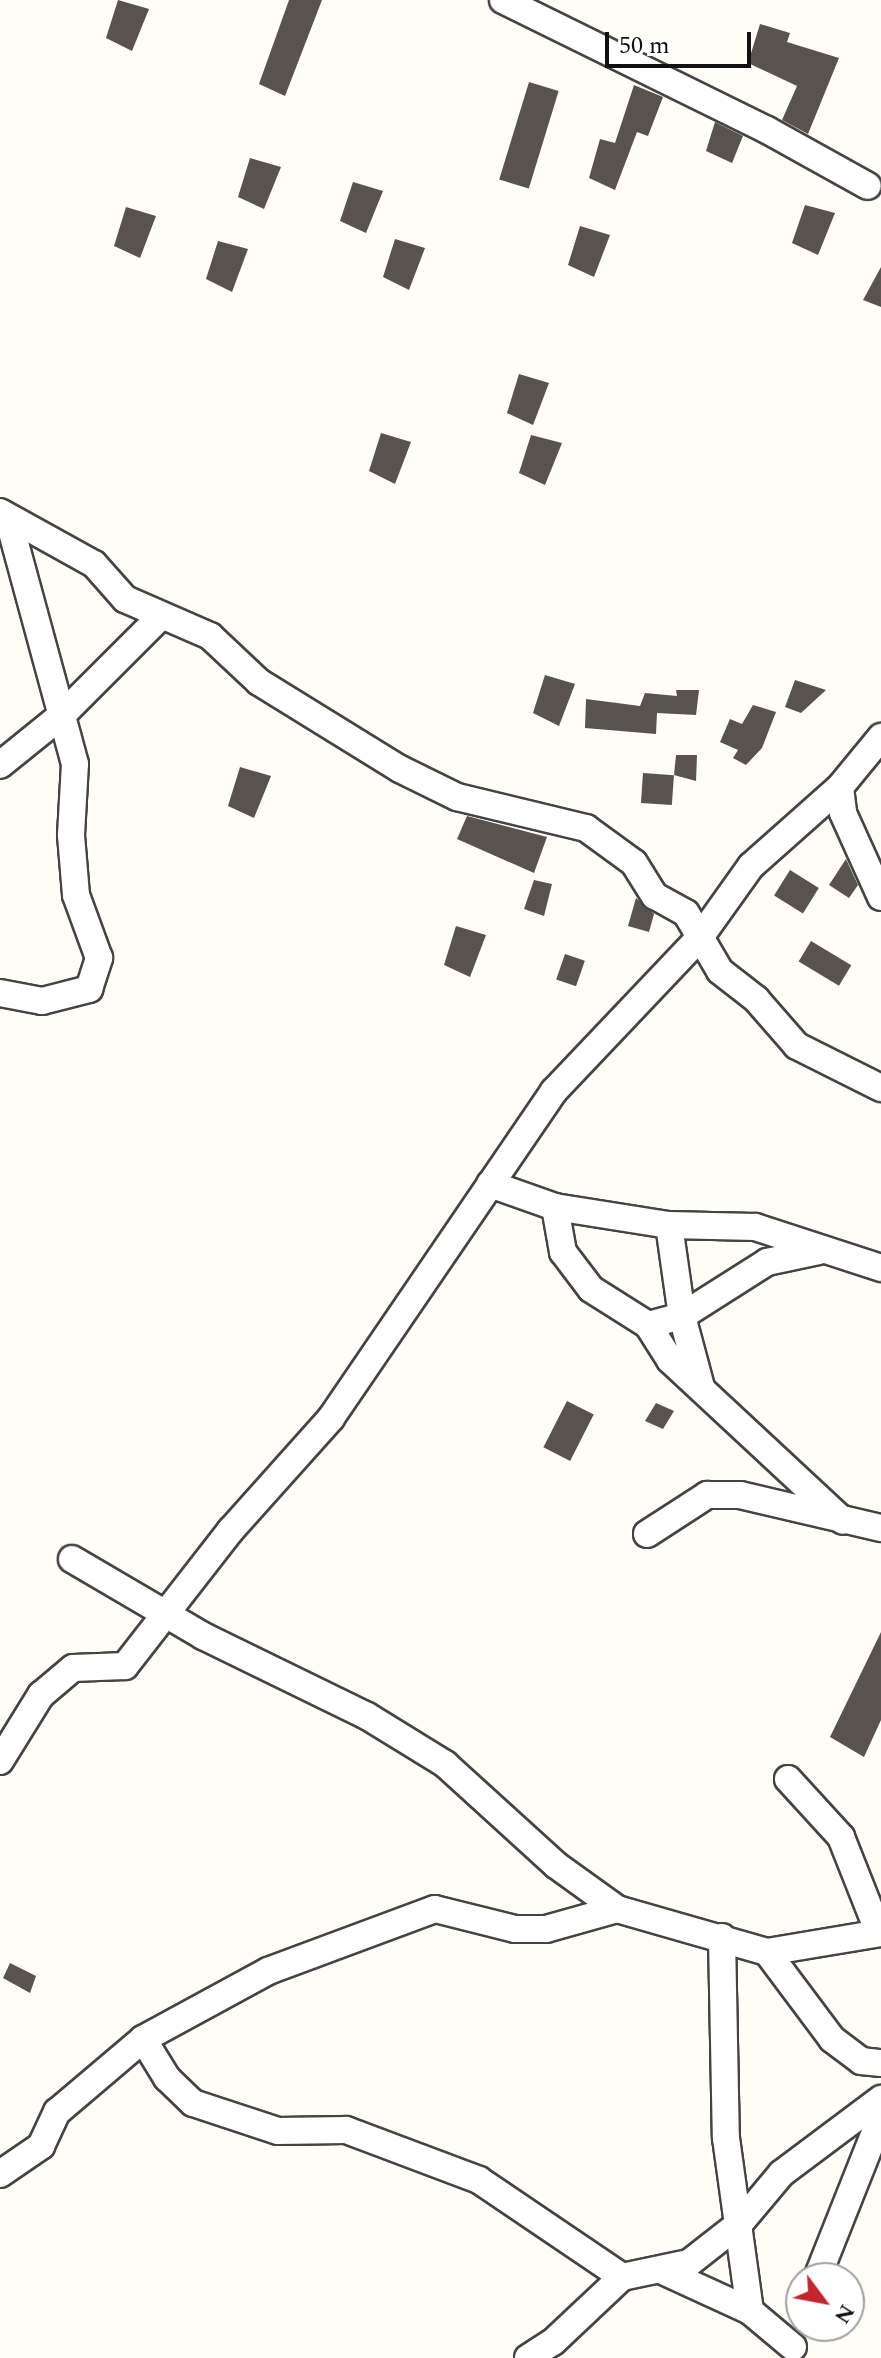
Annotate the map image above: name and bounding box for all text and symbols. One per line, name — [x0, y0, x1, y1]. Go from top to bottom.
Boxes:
scale bar — [609, 16, 755, 66]
text: 50 m — [619, 28, 670, 64]
north arrow — [785, 2262, 865, 2342]
text: N — [825, 2298, 863, 2330]

